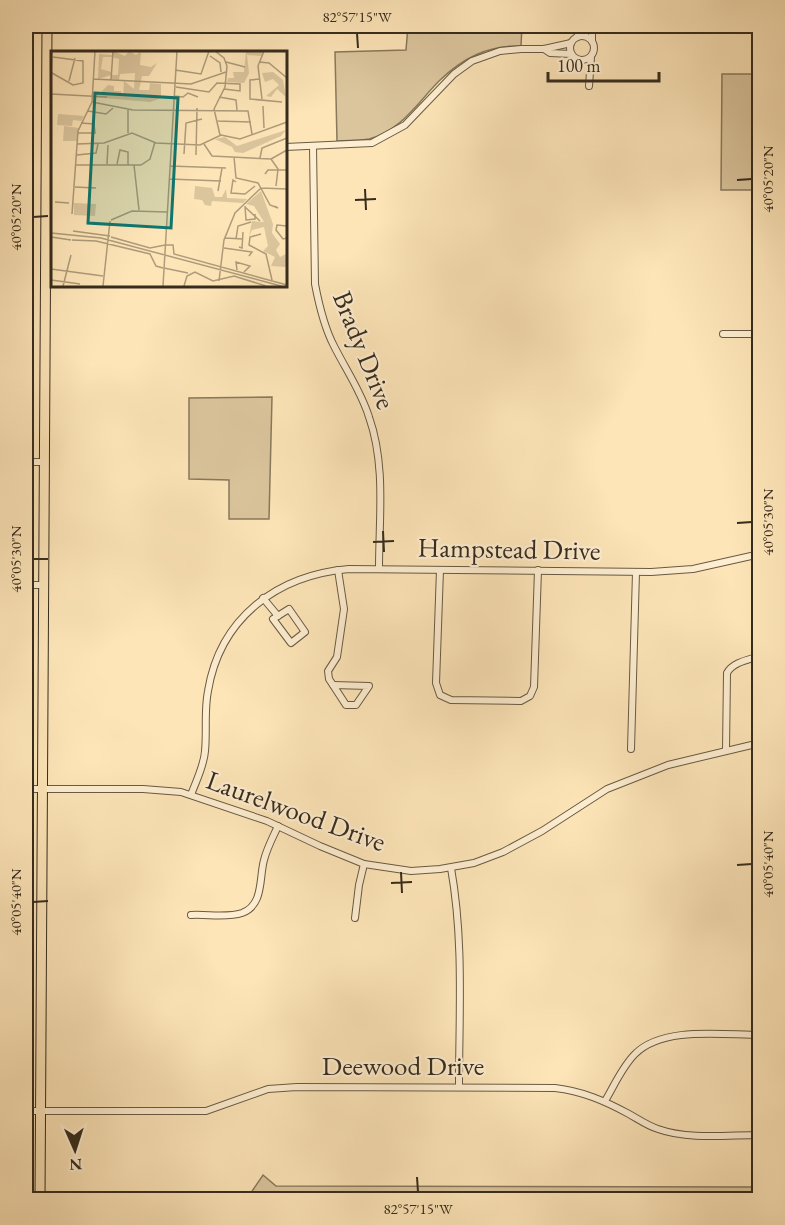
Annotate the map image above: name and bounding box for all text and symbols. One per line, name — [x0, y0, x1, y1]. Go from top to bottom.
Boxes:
text: 82°57'15"W — [322, 7, 392, 26]
scale bar — [548, 45, 659, 83]
inset map — [51, 51, 286, 286]
text: 100 m — [557, 54, 601, 77]
text: 40°05'20"N — [758, 145, 777, 213]
text: 40°05'20"N — [6, 183, 25, 251]
street label: Brady Drive — [325, 286, 404, 414]
text: 40°05'30"N — [758, 488, 777, 556]
text: 40°05'30"N — [6, 525, 25, 593]
street label: Hampstead Drive — [417, 529, 601, 568]
street label: Laurelwood Drive — [202, 762, 391, 859]
text: 40°05'40"N — [758, 830, 777, 898]
text: 40°05'40"N — [6, 868, 25, 936]
street label: Deewood Drive — [322, 1048, 484, 1083]
north arrow — [45, 1120, 105, 1180]
text: N — [69, 1154, 83, 1175]
text: 82°57'15"W — [383, 1199, 453, 1218]

